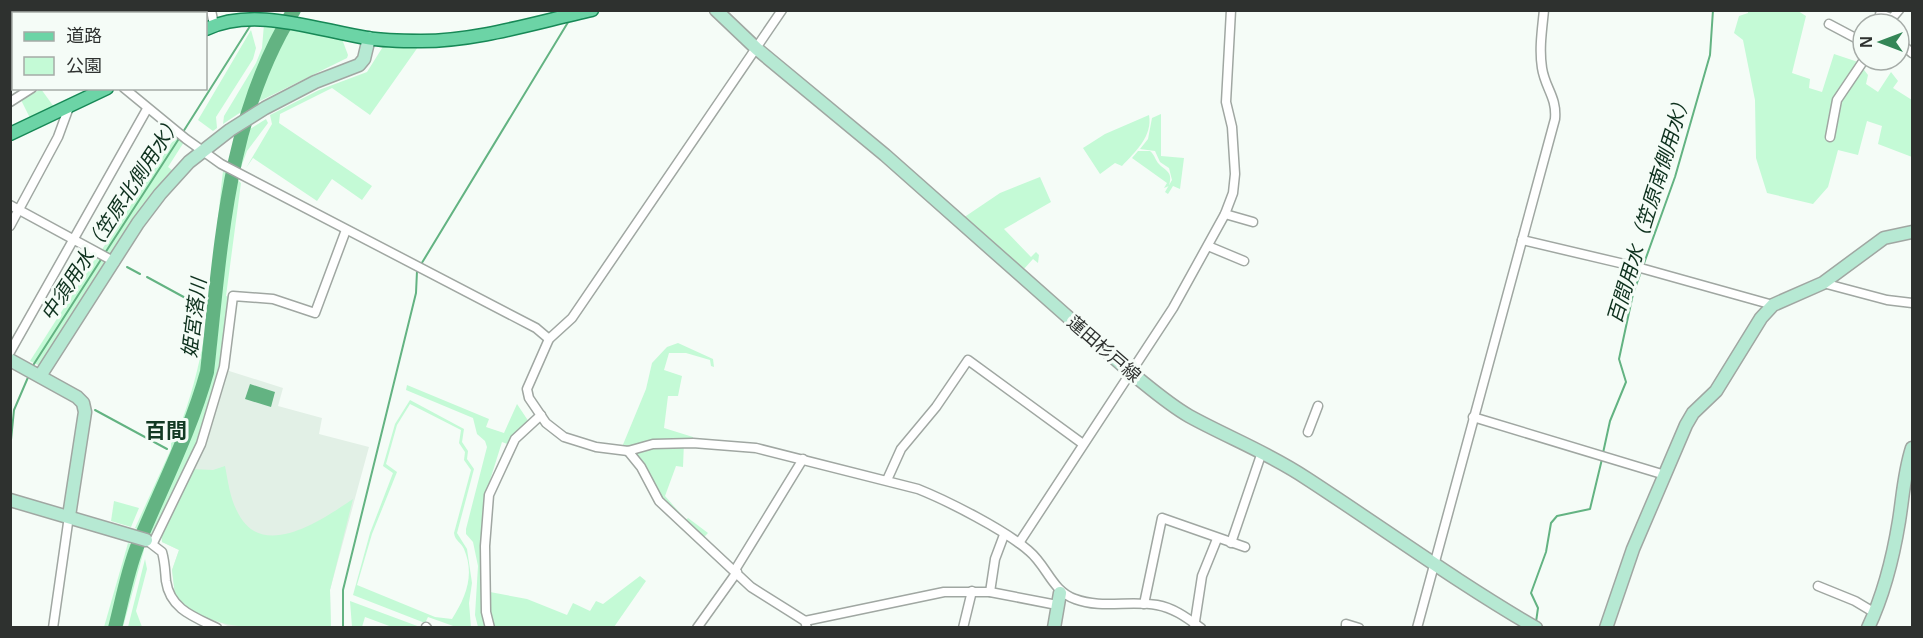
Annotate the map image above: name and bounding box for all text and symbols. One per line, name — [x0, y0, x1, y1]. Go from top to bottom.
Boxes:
legend — [12, 12, 207, 90]
north arrow — [1851, 12, 1911, 72]
text: 道路 — [66, 26, 102, 46]
text: N — [1858, 36, 1875, 48]
text: 公園 — [66, 56, 102, 76]
water label: 百間用水（笠原南側用水） — [1603, 90, 1695, 326]
water label: 中須用水（笠原北側用水） — [36, 111, 186, 325]
water label: 姫宮落川 — [178, 275, 210, 359]
street label: 蓮田杉戸線 — [1063, 312, 1145, 386]
district label: 百間 — [145, 419, 187, 442]

